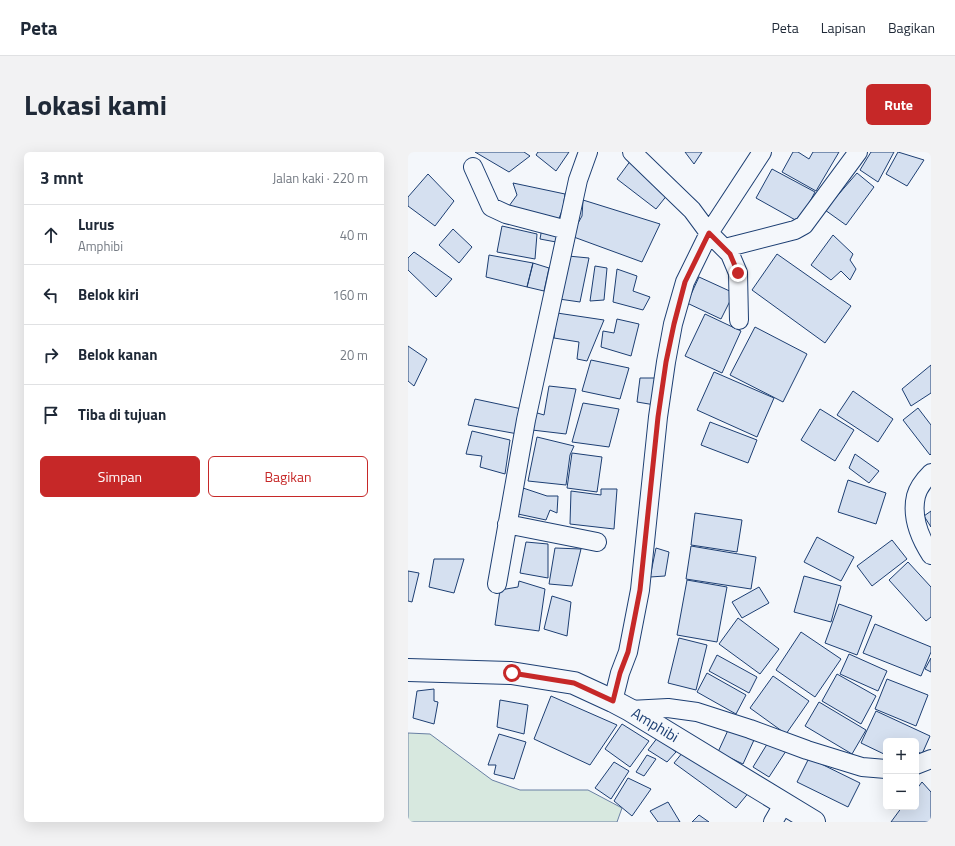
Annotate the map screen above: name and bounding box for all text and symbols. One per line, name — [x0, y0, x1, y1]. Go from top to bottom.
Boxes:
text: Peta — [20, 13, 58, 42]
text: Peta — [771, 17, 799, 38]
text: Lapisan — [821, 17, 866, 38]
text: Bagikan — [888, 17, 935, 38]
text: Lokasi kami — [24, 83, 167, 126]
button: Rute — [866, 84, 931, 125]
text: 3 mnt — [40, 165, 83, 191]
text: Jalan kaki · 220 m — [272, 168, 368, 188]
text: Lurus — [78, 213, 114, 236]
icon: ahead — [40, 224, 62, 246]
text: 40 m — [340, 225, 368, 245]
text: Amphibi — [78, 236, 123, 256]
route end — [729, 264, 747, 282]
text: Belok kiri — [78, 283, 139, 306]
icon: left — [40, 284, 62, 306]
text: 160 m — [332, 285, 368, 305]
text: Belok kanan — [78, 343, 158, 366]
icon: right — [40, 344, 62, 366]
text: 20 m — [340, 345, 368, 365]
text: Tiba di tujuan — [78, 403, 166, 426]
icon: arrive — [40, 404, 62, 426]
button: Simpan — [40, 456, 200, 497]
button: Bagikan — [208, 456, 368, 497]
route start — [503, 664, 521, 682]
street label: Amphibi — [627, 701, 683, 748]
map controls — [883, 738, 919, 810]
button: + — [883, 738, 919, 774]
button: − — [883, 774, 919, 810]

